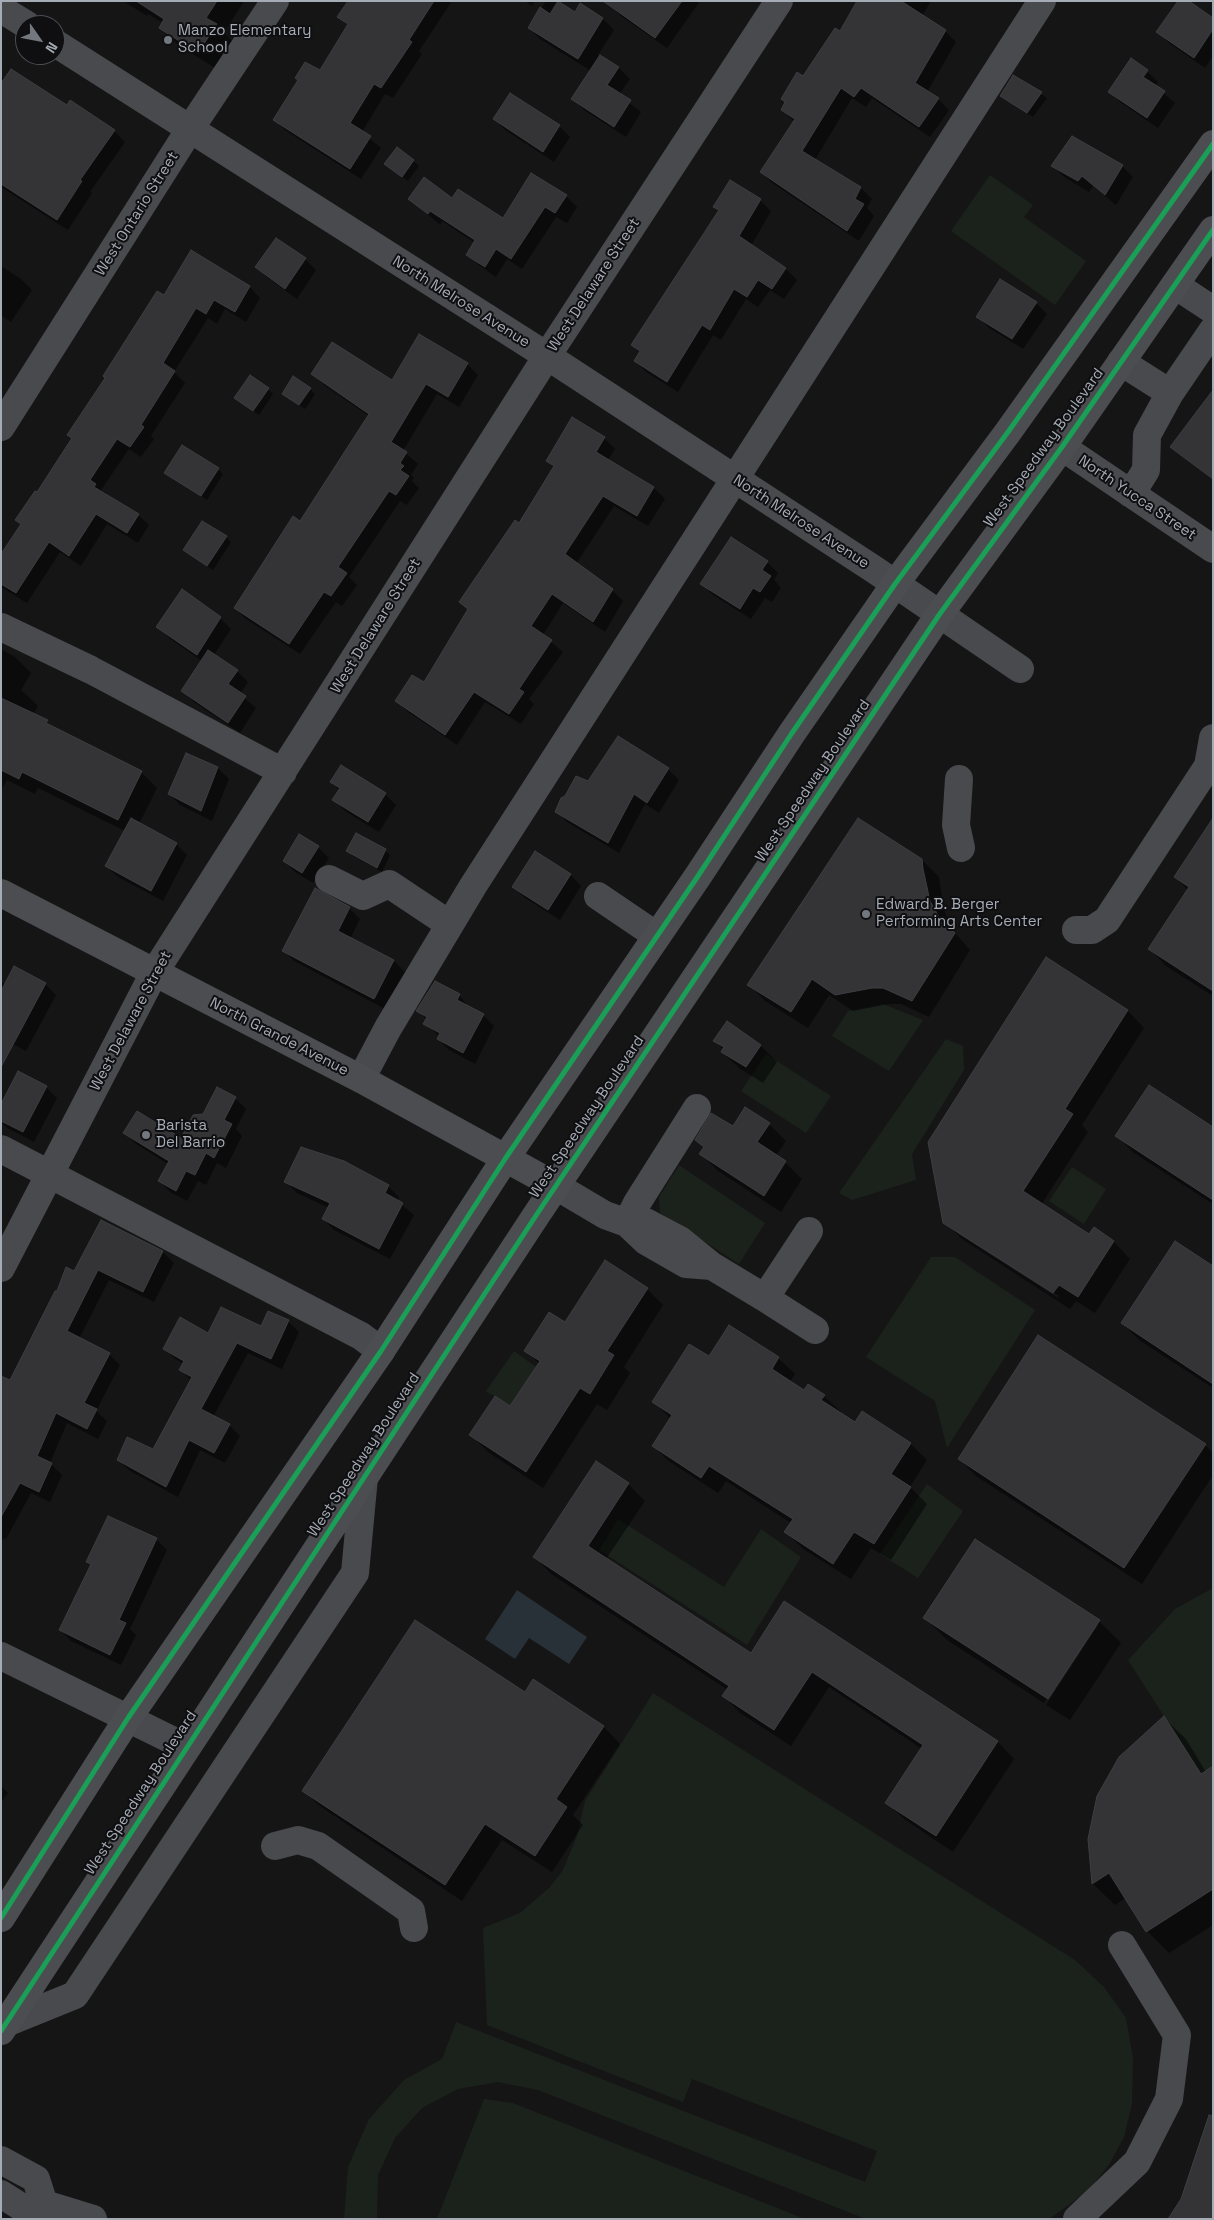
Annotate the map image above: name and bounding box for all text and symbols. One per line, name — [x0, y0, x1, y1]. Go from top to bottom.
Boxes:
north arrow — [15, 15, 65, 65]
place label: Manzo Elementary School — [178, 22, 312, 57]
marker: Manzo Elementary School — [162, 34, 174, 46]
text: N — [42, 39, 62, 56]
street label: West Ontario Street — [91, 149, 183, 279]
street label: West Delaware Street — [544, 215, 644, 355]
street label: North Melrose Avenue — [389, 252, 533, 352]
street label: West Speedway Boulevard — [980, 365, 1108, 531]
street label: North Yucca Street — [1075, 452, 1199, 544]
street label: North Melrose Avenue — [730, 471, 872, 573]
street label: West Delaware Street — [327, 555, 425, 697]
street label: West Speedway Boulevard — [752, 696, 874, 866]
place label: Edward B. Berger Performing Arts Center — [876, 896, 1042, 931]
marker: Edward B. Berger Performing Arts Center — [860, 908, 872, 920]
street label: West Delaware Street — [86, 948, 176, 1094]
street label: North Grande Avenue — [207, 994, 351, 1080]
street label: West Speedway Boulevard — [526, 1032, 648, 1202]
place label: Barista Del Barrio — [156, 1117, 225, 1152]
marker: Barista Del Barrio — [140, 1129, 152, 1141]
street label: West Speedway Boulevard — [304, 1370, 424, 1540]
street label: West Speedway Boulevard — [81, 1708, 201, 1878]

